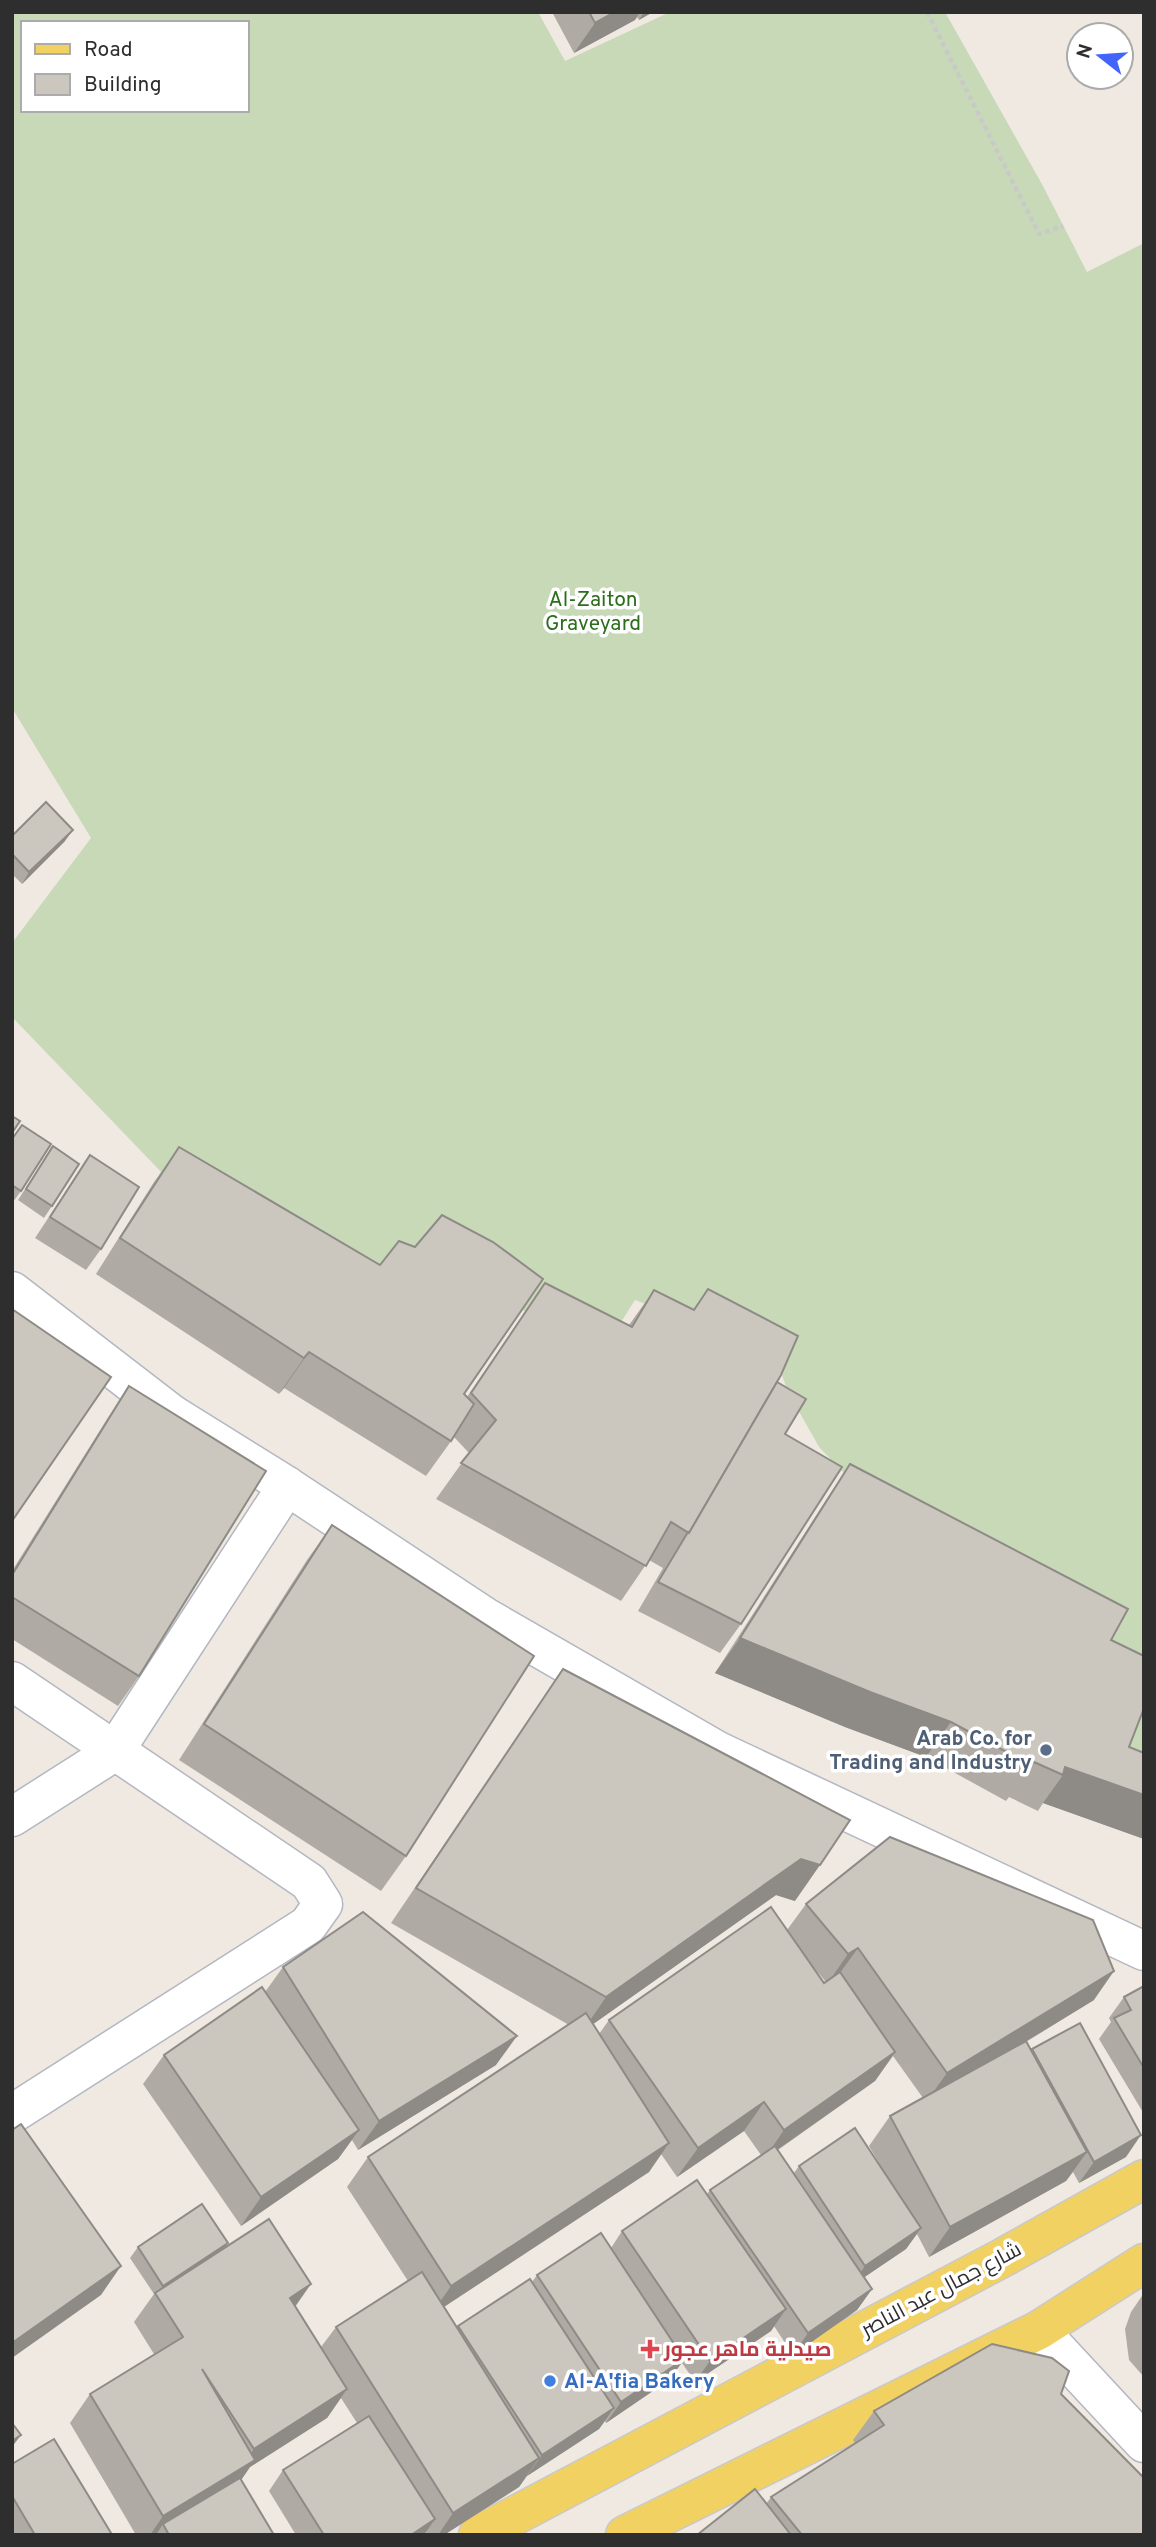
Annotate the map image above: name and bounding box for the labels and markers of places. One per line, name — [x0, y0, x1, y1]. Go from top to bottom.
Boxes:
place label: Arab Co. for Trading and Industry — [829, 1726, 1032, 1777]
marker: Arab Co. for Trading and Industry — [1038, 1742, 1054, 1758]
place label: صيدلية ماهر عجور — [663, 2337, 831, 2364]
marker: صيدلية ماهر عجور — [642, 2341, 658, 2357]
place label: Al-A'fia Bakery — [564, 2369, 715, 2396]
marker: Al-A'fia Bakery — [542, 2373, 558, 2389]

